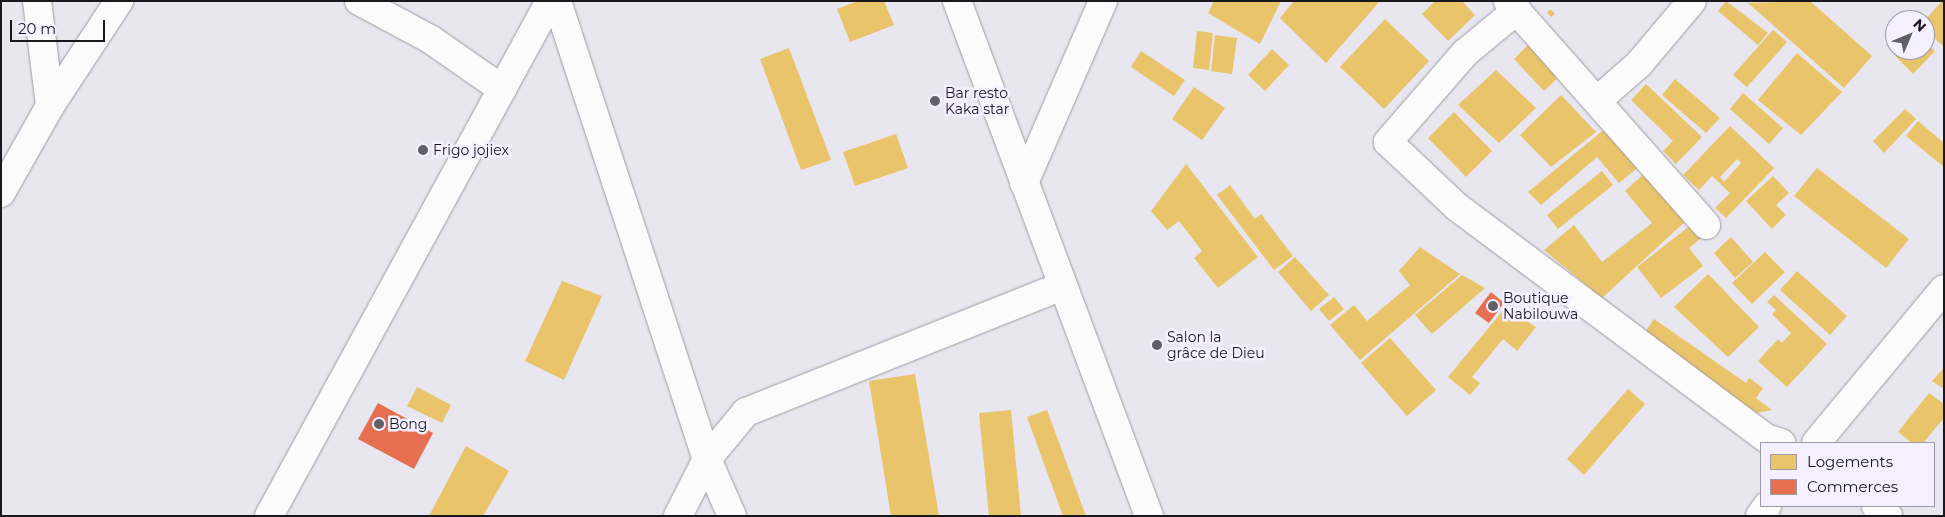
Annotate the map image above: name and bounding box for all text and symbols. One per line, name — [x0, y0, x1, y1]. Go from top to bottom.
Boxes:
scale bar — [12, 10, 108, 42]
north arrow — [1885, 10, 1935, 60]
text: N — [1910, 15, 1930, 35]
text: 20 m — [18, 19, 56, 38]
place label: Bar resto Kaka star — [945, 85, 1009, 118]
marker: Bar resto Kaka star — [929, 95, 941, 107]
place label: Frigo jojiex — [433, 142, 509, 158]
marker: Frigo jojiex — [417, 144, 429, 156]
place label: Boutique Nabilouwa — [1503, 290, 1578, 322]
marker: Boutique Nabilouwa — [1487, 300, 1499, 312]
place label: Salon la grâce de Dieu — [1167, 329, 1265, 362]
marker: Salon la grâce de Dieu — [1151, 339, 1163, 351]
place label: Bong — [389, 416, 427, 432]
marker: Bong — [373, 418, 385, 430]
legend — [1760, 442, 1935, 507]
text: Logements — [1807, 452, 1893, 471]
text: Commerces — [1807, 477, 1898, 496]

